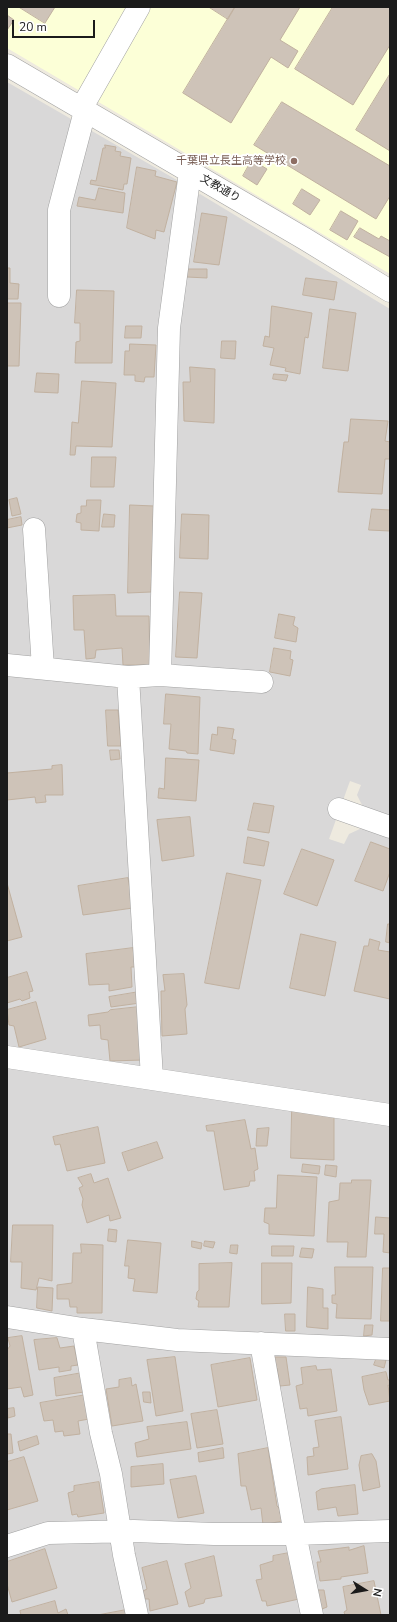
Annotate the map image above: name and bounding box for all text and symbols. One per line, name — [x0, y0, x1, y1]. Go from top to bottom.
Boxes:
scale bar — [14, 12, 97, 38]
text: 20 m — [19, 19, 47, 35]
place label: 千葉県立長生高等学校 — [176, 154, 286, 168]
marker: 千葉県立長生高等学校 — [289, 156, 299, 166]
street label: 文教通り — [198, 172, 242, 206]
north arrow — [345, 1570, 385, 1610]
text: N — [369, 1587, 385, 1598]

